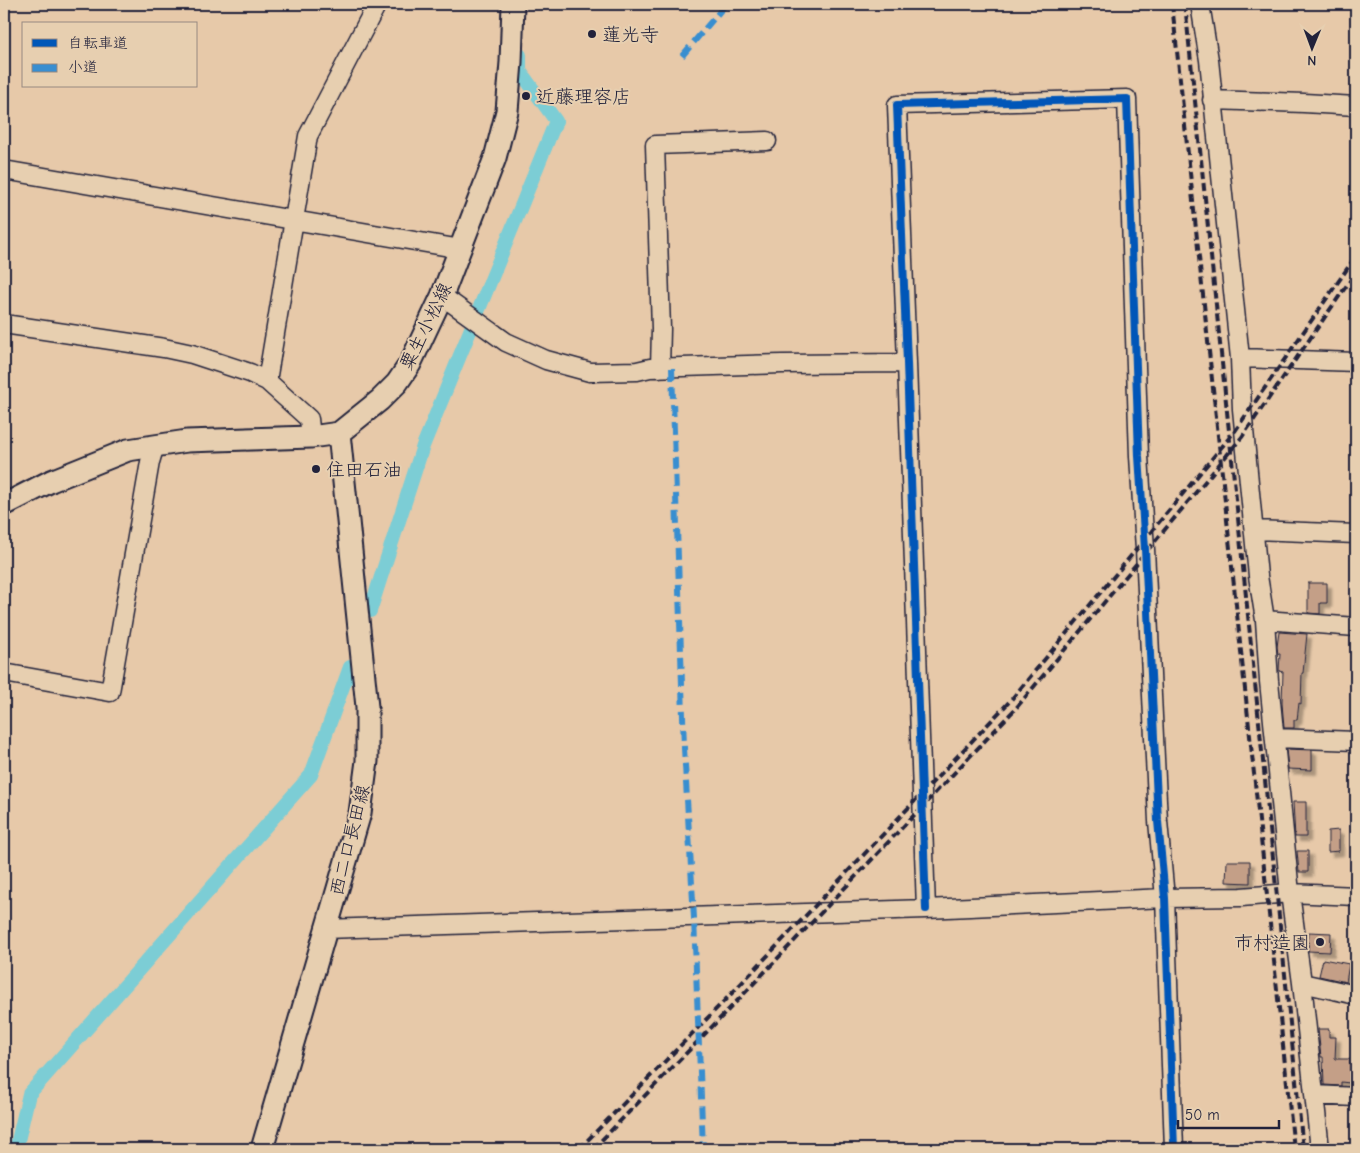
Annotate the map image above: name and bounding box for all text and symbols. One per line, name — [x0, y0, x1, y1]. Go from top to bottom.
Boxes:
legend — [22, 22, 198, 88]
north arrow — [1288, 22, 1338, 72]
place label: 蓮光寺 — [602, 24, 659, 46]
marker: 蓮光寺 — [586, 28, 598, 40]
text: 自転車道 — [68, 34, 128, 52]
text: N — [1307, 52, 1316, 69]
text: 小道 — [68, 58, 98, 76]
place label: 近藤理容店 — [536, 86, 631, 108]
marker: 近藤理容店 — [520, 90, 532, 102]
street label: 粟生小松線 — [395, 279, 457, 374]
place label: 住田石油 — [326, 459, 402, 481]
marker: 住田石油 — [310, 463, 322, 475]
street label: 西二口長田線 — [326, 782, 374, 898]
place label: 市村造園 — [1234, 932, 1310, 954]
marker: 市村造園 — [1314, 936, 1326, 948]
scale bar — [1178, 1098, 1279, 1130]
text: 50 m — [1185, 1106, 1220, 1124]

